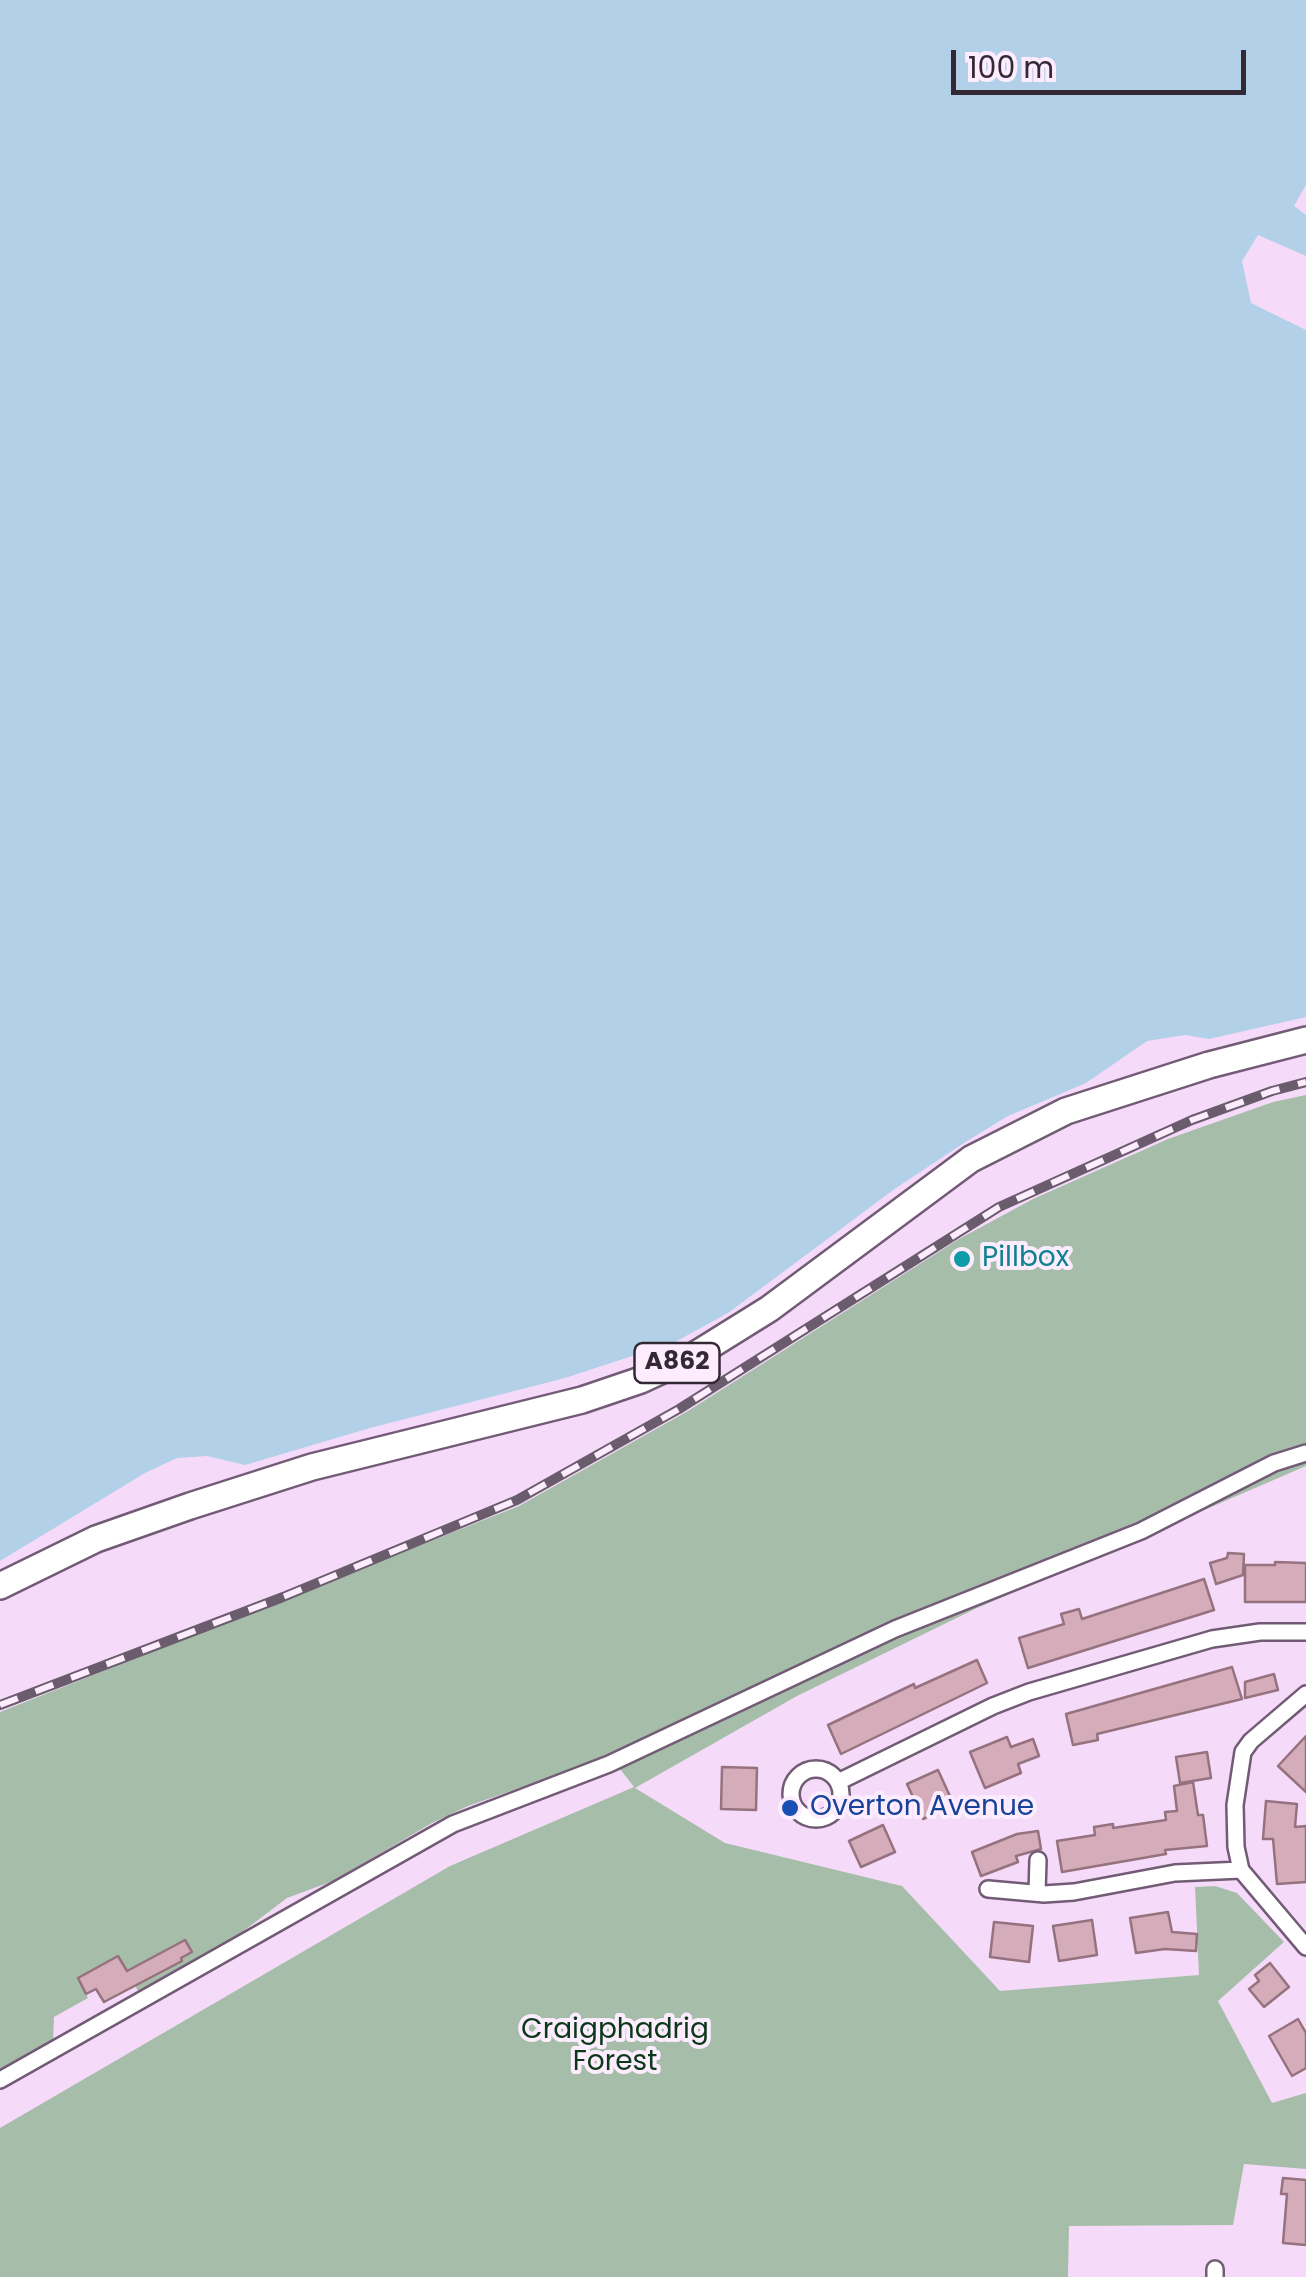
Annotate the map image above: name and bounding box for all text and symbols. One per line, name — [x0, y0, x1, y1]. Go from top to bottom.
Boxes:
scale bar — [956, 30, 1251, 92]
text: 100 m — [968, 46, 1054, 89]
place label: Pillbox — [982, 1242, 1069, 1276]
marker: Pillbox — [951, 1248, 973, 1270]
road number: A862 — [634, 1343, 720, 1383]
place label: Overton Avenue — [810, 1791, 1034, 1825]
marker: Overton Avenue — [779, 1797, 801, 1819]
park label: Craigphadrig Forest — [521, 2014, 709, 2080]

